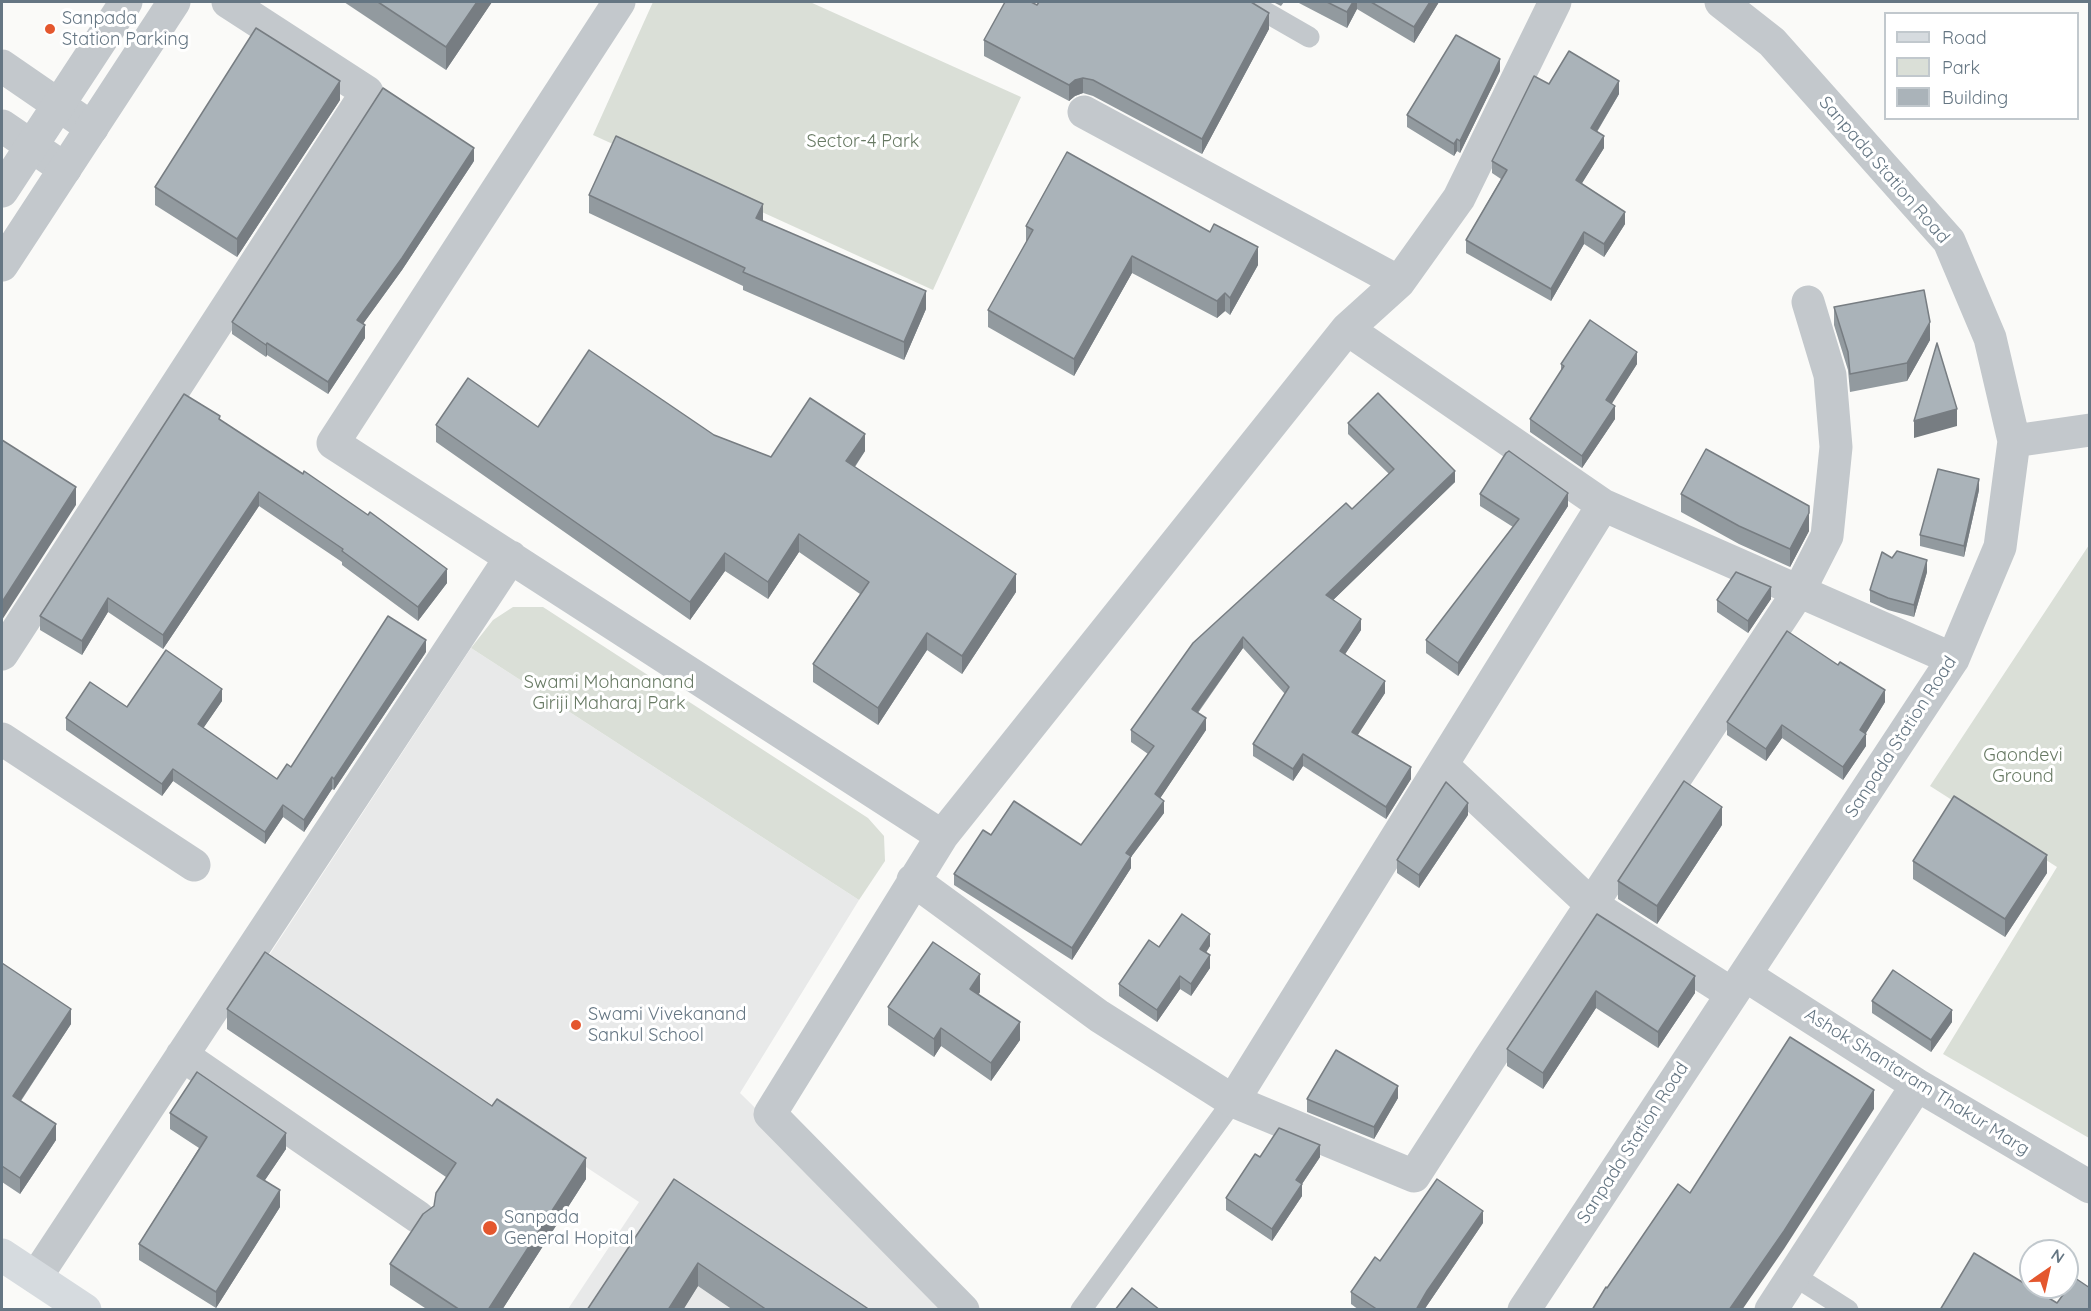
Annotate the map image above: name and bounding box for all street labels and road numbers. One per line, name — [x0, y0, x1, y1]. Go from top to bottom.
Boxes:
street label: Sanpada Station Road — [1814, 92, 1954, 248]
street label: Sanpada Station Road — [1841, 652, 1961, 822]
street label: Ashok Shantaram Thakur Marg — [1801, 1004, 2033, 1160]
street label: Sanpada Station Road — [1573, 1058, 1693, 1228]

